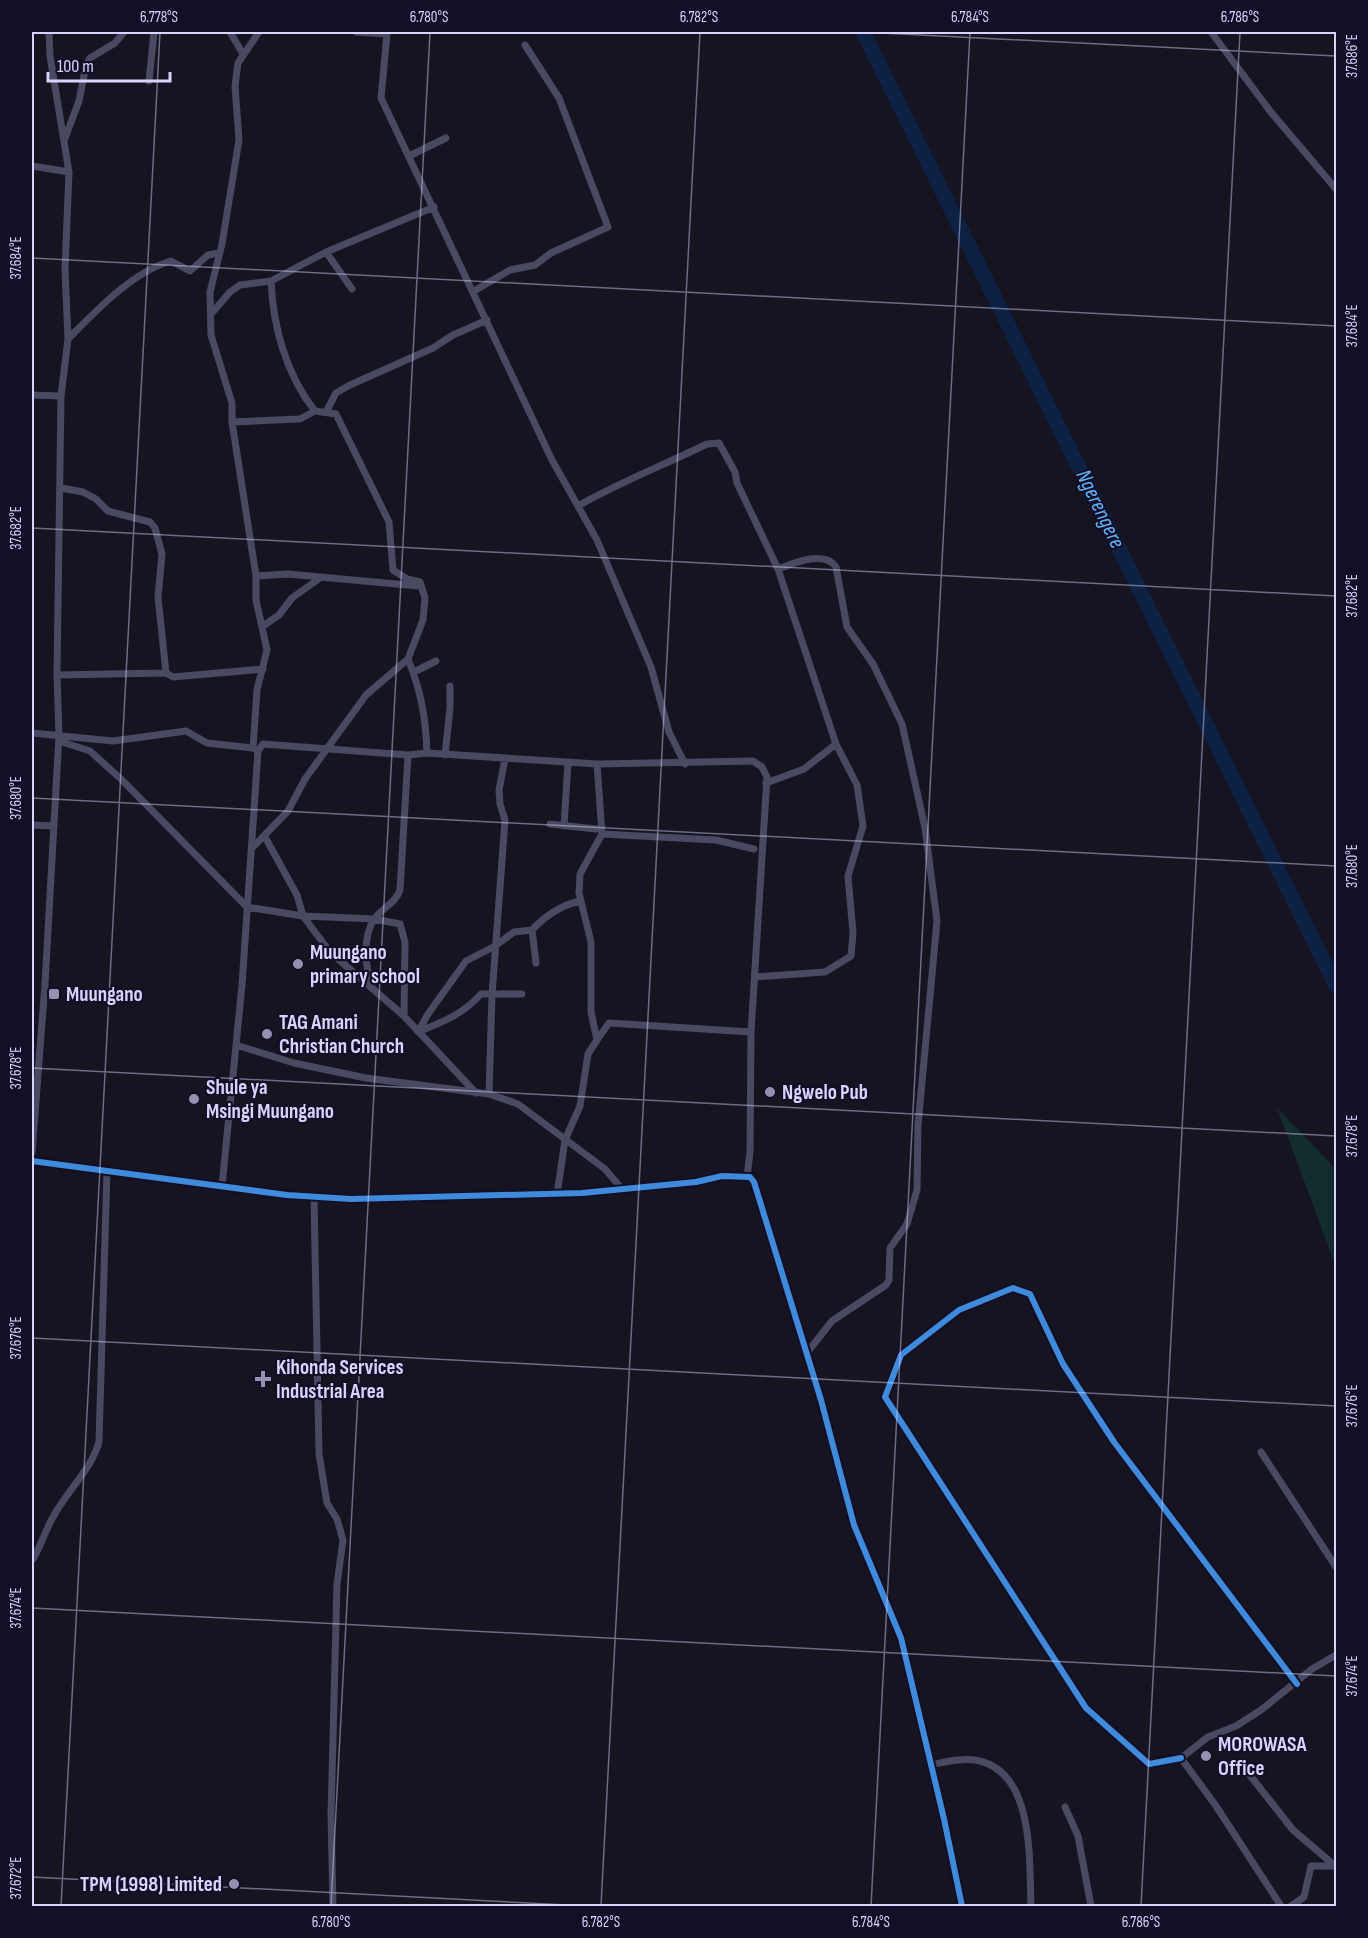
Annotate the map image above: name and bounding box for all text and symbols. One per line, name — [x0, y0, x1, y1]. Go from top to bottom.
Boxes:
text: 6.778°S — [140, 8, 178, 27]
text: 6.780°S — [410, 8, 448, 27]
text: 6.782°S — [680, 8, 718, 27]
text: 6.784°S — [951, 8, 989, 27]
text: 6.786°S — [1221, 8, 1259, 27]
text: 37.686°E — [1343, 34, 1362, 78]
scale bar — [48, 45, 170, 83]
text: 100 m — [57, 56, 94, 77]
text: 37.684°E — [7, 236, 26, 280]
text: 37.684°E — [1343, 304, 1362, 348]
water label: Ngerengere — [1069, 465, 1131, 553]
text: 37.682°E — [7, 506, 26, 550]
text: 37.682°E — [1343, 574, 1362, 618]
text: 37.680°E — [7, 776, 26, 820]
text: 37.680°E — [1343, 844, 1362, 888]
place label: Muungano primary school — [310, 940, 420, 989]
marker: Muungano primary school — [291, 957, 305, 971]
place label: Muungano — [66, 982, 143, 1007]
marker: Muungano — [47, 987, 61, 1001]
place label: TAG Amani Christian Church — [279, 1010, 404, 1059]
marker: TAG Amani Christian Church — [260, 1027, 274, 1041]
text: 37.678°E — [7, 1047, 26, 1089]
place label: Shule ya Msingi Muungano — [206, 1075, 334, 1124]
place label: Ngwelo Pub — [782, 1080, 868, 1105]
marker: Ngwelo Pub — [763, 1085, 777, 1099]
marker: Shule ya Msingi Muungano — [187, 1092, 201, 1106]
text: 37.678°E — [1343, 1115, 1362, 1157]
text: 37.676°E — [7, 1316, 26, 1360]
place label: Kihonda Services Industrial Area — [276, 1355, 404, 1404]
marker: Kihonda Services Industrial Area — [254, 1370, 272, 1388]
text: 37.676°E — [1343, 1384, 1362, 1428]
text: 37.674°E — [7, 1587, 26, 1629]
text: 37.674°E — [1343, 1655, 1362, 1697]
place label: MOROWASA Office — [1218, 1732, 1308, 1781]
marker: MOROWASA Office — [1199, 1749, 1213, 1763]
text: 37.672°E — [7, 1857, 26, 1899]
place label: TPM (1998) Limited — [80, 1872, 222, 1897]
marker: TPM (1998) Limited — [227, 1877, 241, 1891]
text: 6.780°S — [312, 1913, 350, 1932]
text: 6.782°S — [582, 1913, 620, 1932]
text: 6.784°S — [852, 1913, 890, 1932]
text: 6.786°S — [1122, 1913, 1160, 1932]

